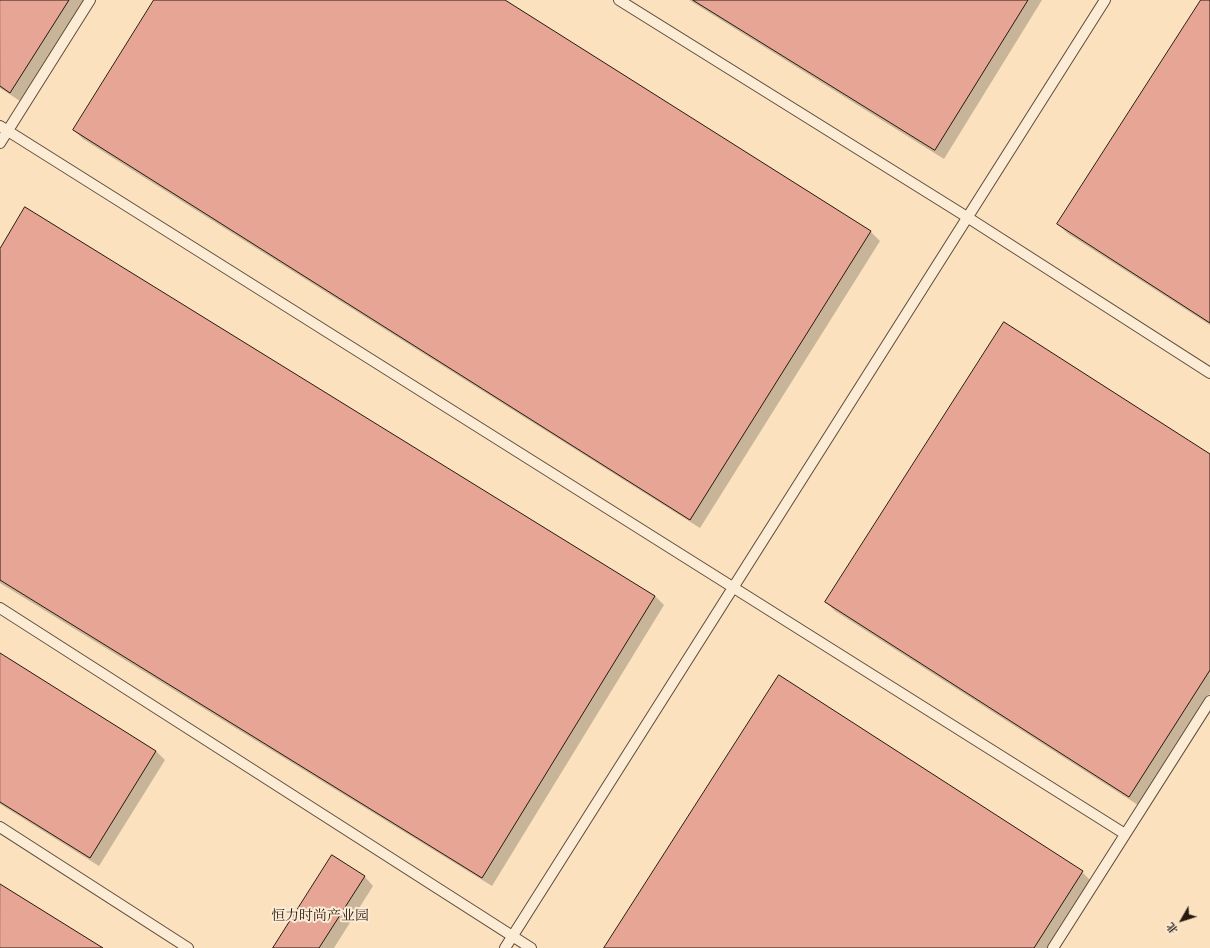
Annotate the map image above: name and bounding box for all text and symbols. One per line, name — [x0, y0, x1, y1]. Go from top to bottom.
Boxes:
north arrow — [1162, 900, 1202, 940]
district label: 恒力时尚产业园 — [271, 909, 369, 925]
text: 北 — [1164, 920, 1181, 936]

